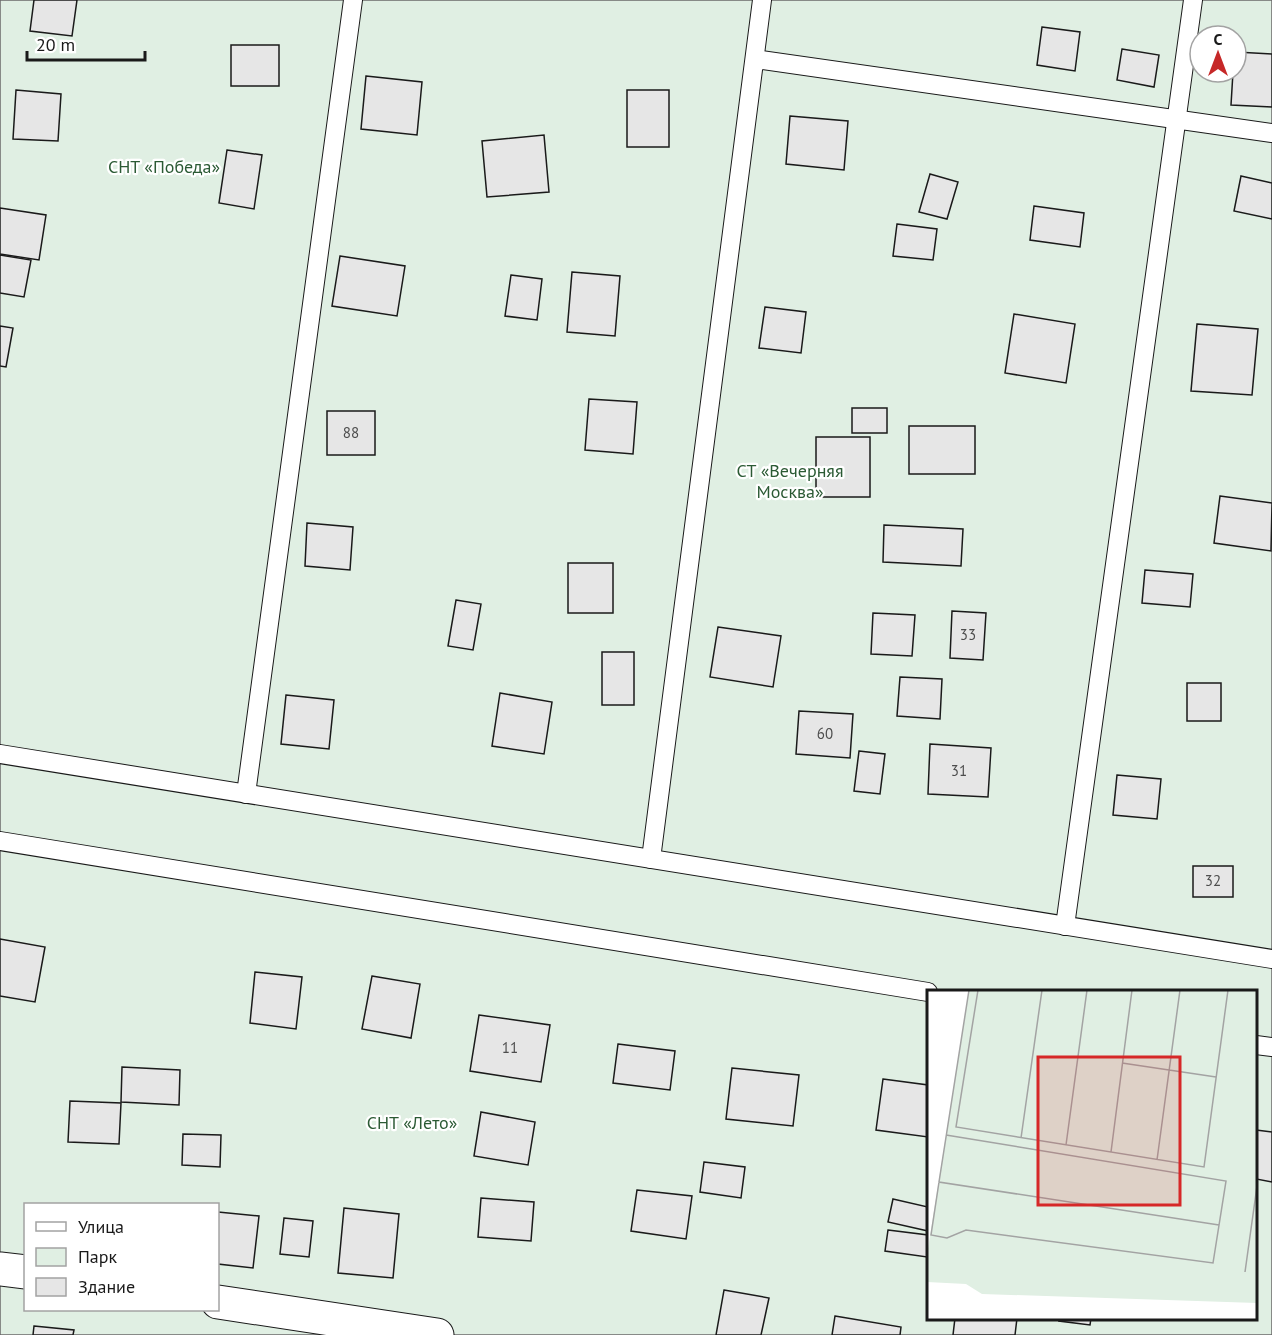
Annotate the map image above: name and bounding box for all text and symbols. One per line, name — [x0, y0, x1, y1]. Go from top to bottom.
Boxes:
scale bar — [27, 24, 146, 62]
north arrow — [1188, 24, 1248, 84]
text: С — [1214, 29, 1223, 49]
text: 20 m — [36, 33, 75, 56]
park label: СНТ «Победа» — [108, 155, 220, 178]
house number: 88 — [343, 423, 359, 442]
park label: СТ «Вечерняя Москва» — [737, 459, 843, 503]
house number: 33 — [960, 625, 976, 644]
house number: 60 — [817, 724, 833, 743]
house number: 31 — [951, 761, 967, 780]
house number: 32 — [1205, 871, 1221, 890]
inset map — [927, 990, 1257, 1320]
house number: 11 — [502, 1038, 518, 1057]
park label: СНТ «Лето» — [367, 1111, 457, 1134]
legend — [24, 1203, 219, 1311]
text: Улица — [78, 1215, 124, 1238]
text: Парк — [78, 1245, 118, 1268]
text: Здание — [78, 1275, 135, 1298]

